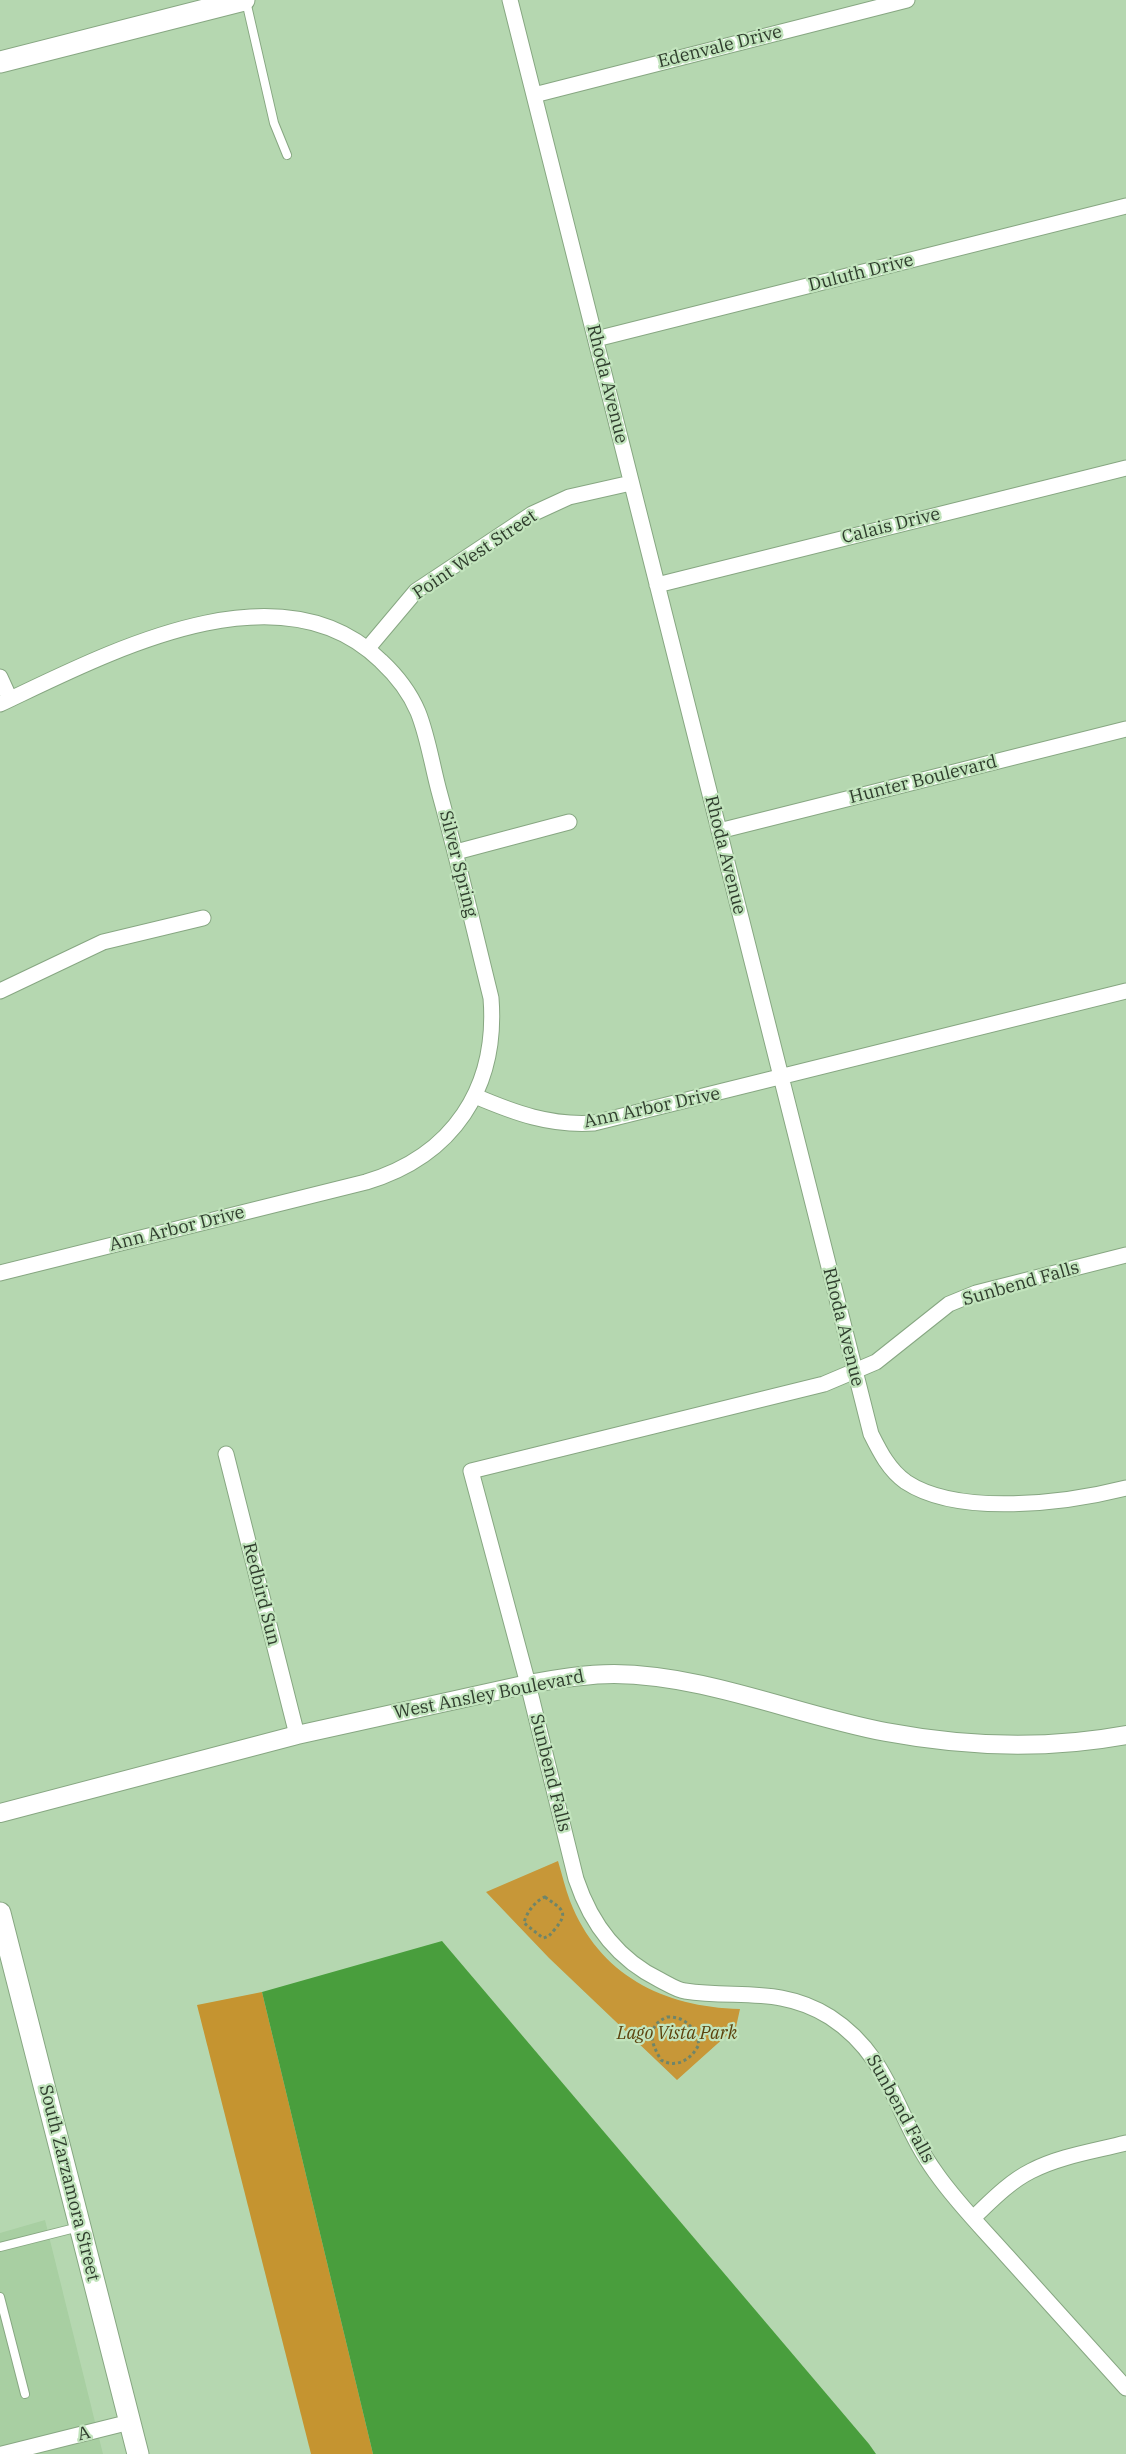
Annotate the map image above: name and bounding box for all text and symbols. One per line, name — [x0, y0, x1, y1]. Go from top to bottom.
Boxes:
street label: Edenvale Drive — [656, 21, 784, 73]
street label: Duluth Drive — [806, 250, 916, 296]
street label: Rhoda Avenue — [582, 322, 632, 446]
street label: Calais Drive — [840, 503, 942, 549]
street label: Point West Street — [409, 506, 541, 604]
street label: Hunter Boulevard — [847, 751, 999, 809]
street label: Rhoda Avenue — [700, 793, 750, 917]
street label: Silver Spring — [434, 808, 482, 920]
street label: Ann Arbor Drive — [582, 1083, 722, 1133]
street label: Ann Arbor Drive — [107, 1202, 247, 1256]
street label: Sunbend Falls — [960, 1257, 1082, 1311]
street label: Rhoda Avenue — [818, 1265, 868, 1389]
street label: Redbird Sun — [238, 1540, 284, 1648]
street label: West Ansley Boulevard — [392, 1666, 586, 1724]
street label: Sunbend Falls — [525, 1712, 575, 1834]
park label: Lago Vista Park — [617, 2023, 737, 2045]
street label: Sunbend Falls — [861, 2051, 939, 2167]
street label: South Zarzamora Street — [34, 2083, 104, 2283]
street label: A — [75, 2422, 93, 2446]

